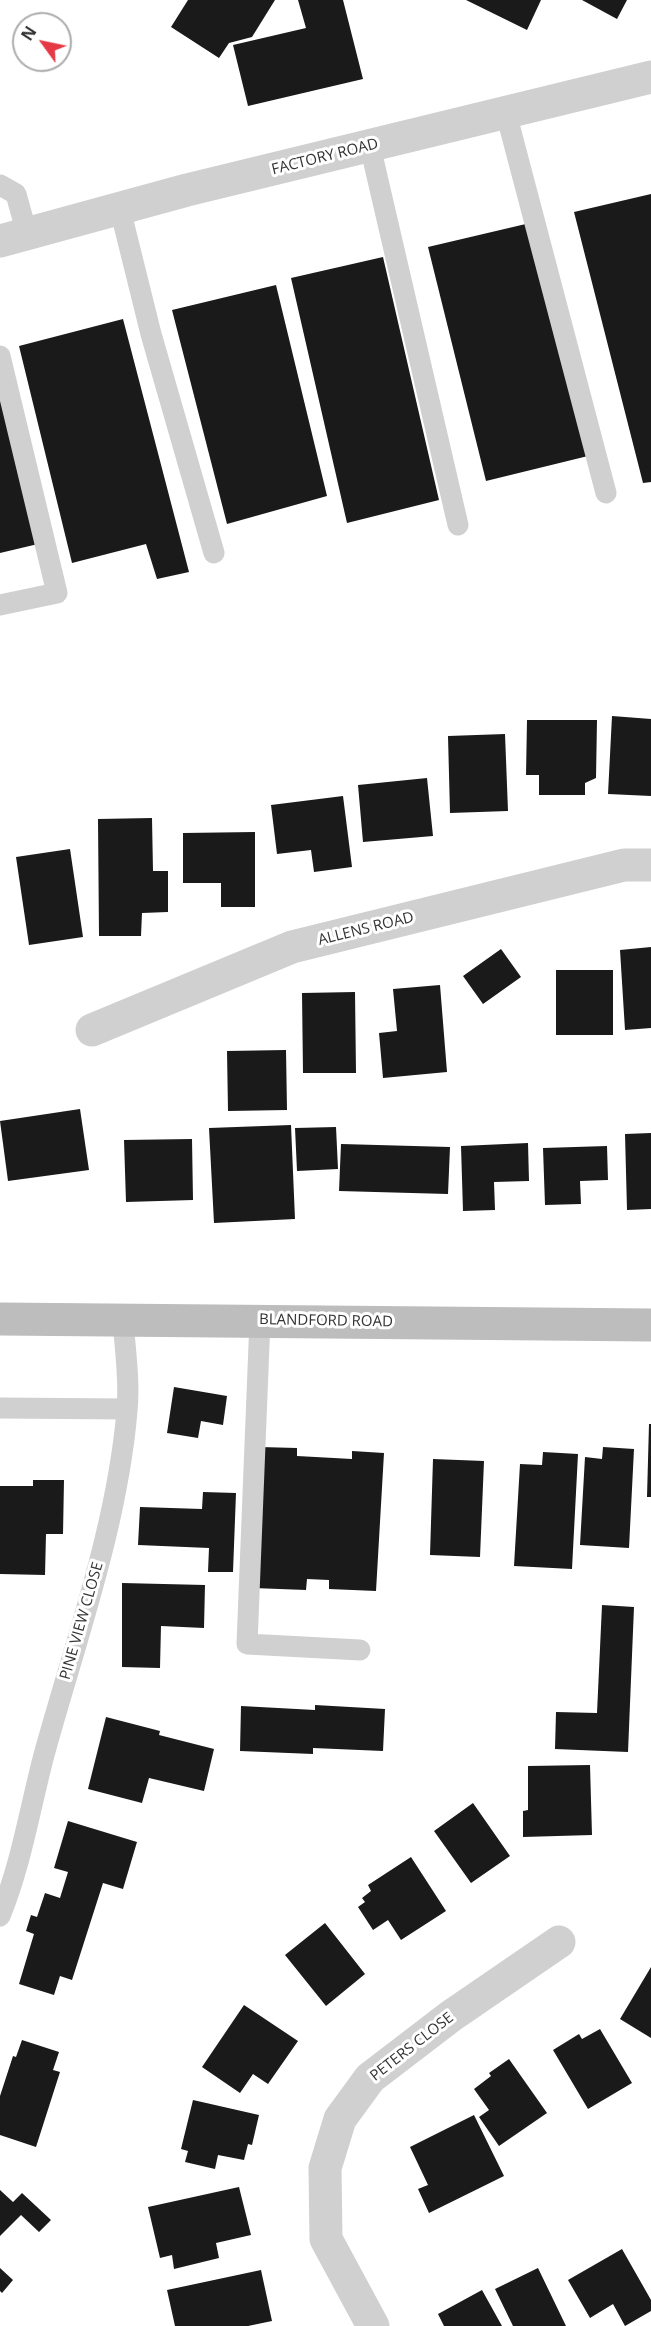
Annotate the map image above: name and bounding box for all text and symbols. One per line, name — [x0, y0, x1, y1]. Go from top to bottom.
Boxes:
north arrow — [12, 12, 72, 72]
text: N — [16, 22, 41, 45]
street label: FACTORY ROAD — [270, 135, 380, 179]
street label: ALLENS ROAD — [316, 908, 416, 950]
street label: BLANDFORD ROAD — [259, 1311, 393, 1331]
street label: PINE VIEW CLOSE — [57, 1560, 107, 1682]
street label: PETERS CLOSE — [367, 2009, 457, 2085]

